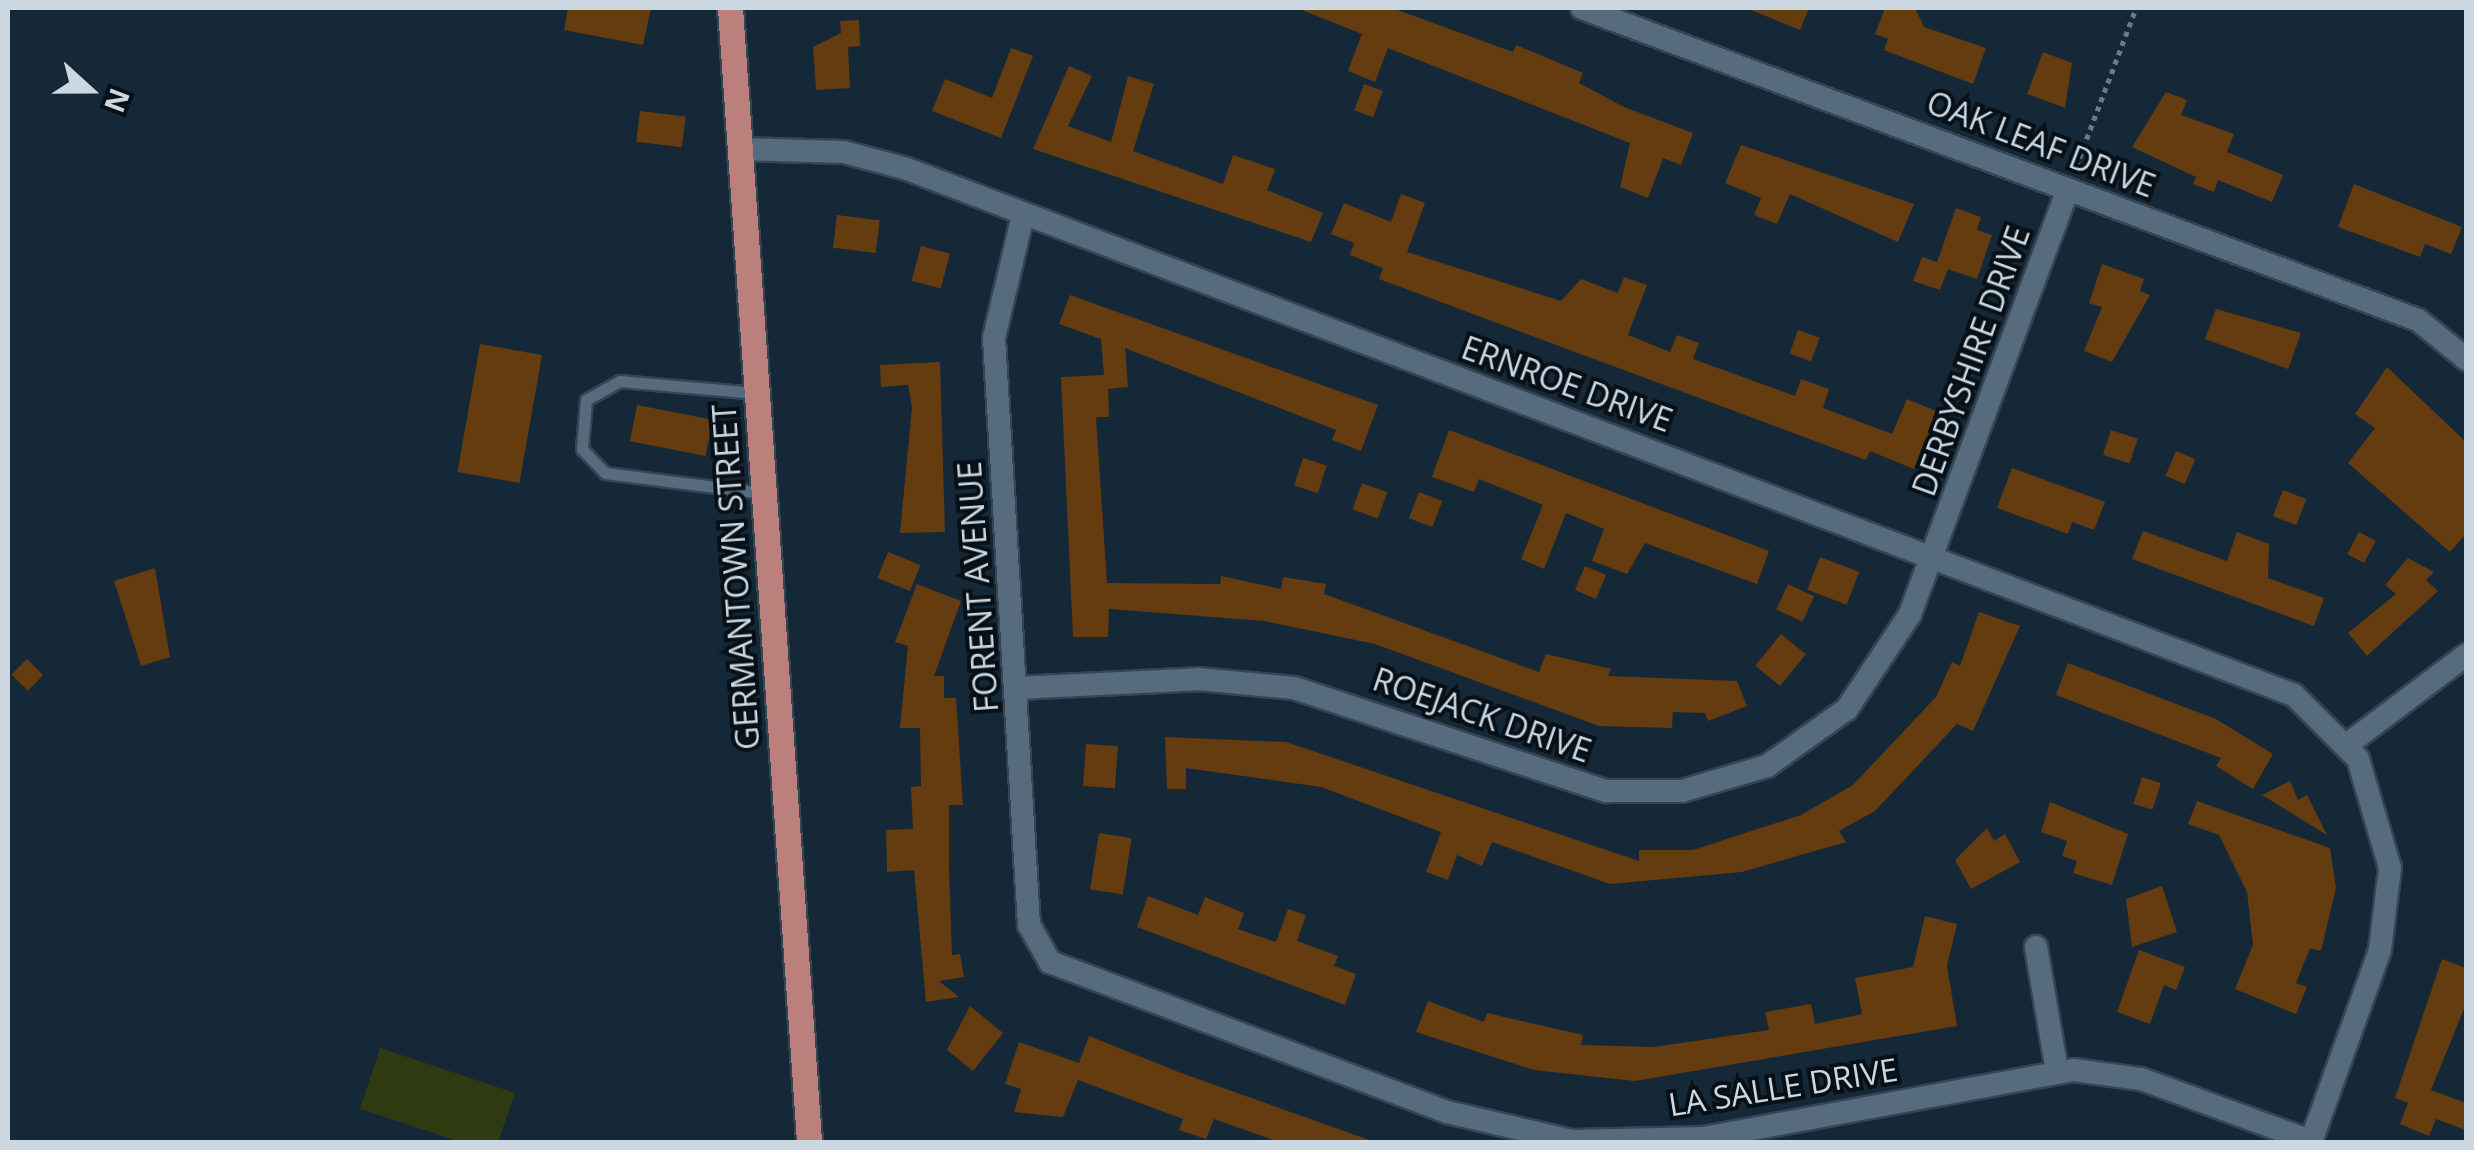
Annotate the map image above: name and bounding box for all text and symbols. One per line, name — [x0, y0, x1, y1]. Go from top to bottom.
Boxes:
north arrow — [40, 40, 140, 140]
text: N — [96, 83, 140, 118]
street label: OAK LEAF DRIVE — [1921, 83, 2161, 205]
street label: DERBYSHIRE DRIVE — [1904, 221, 2038, 501]
street label: ERNROE DRIVE — [1457, 328, 1677, 440]
street label: GERMANTOWN STREET — [705, 403, 767, 751]
street label: FORENT AVENUE — [950, 460, 1006, 714]
street label: ROEJACK DRIVE — [1368, 660, 1596, 770]
street label: LA SALLE DRIVE — [1666, 1050, 1900, 1124]

